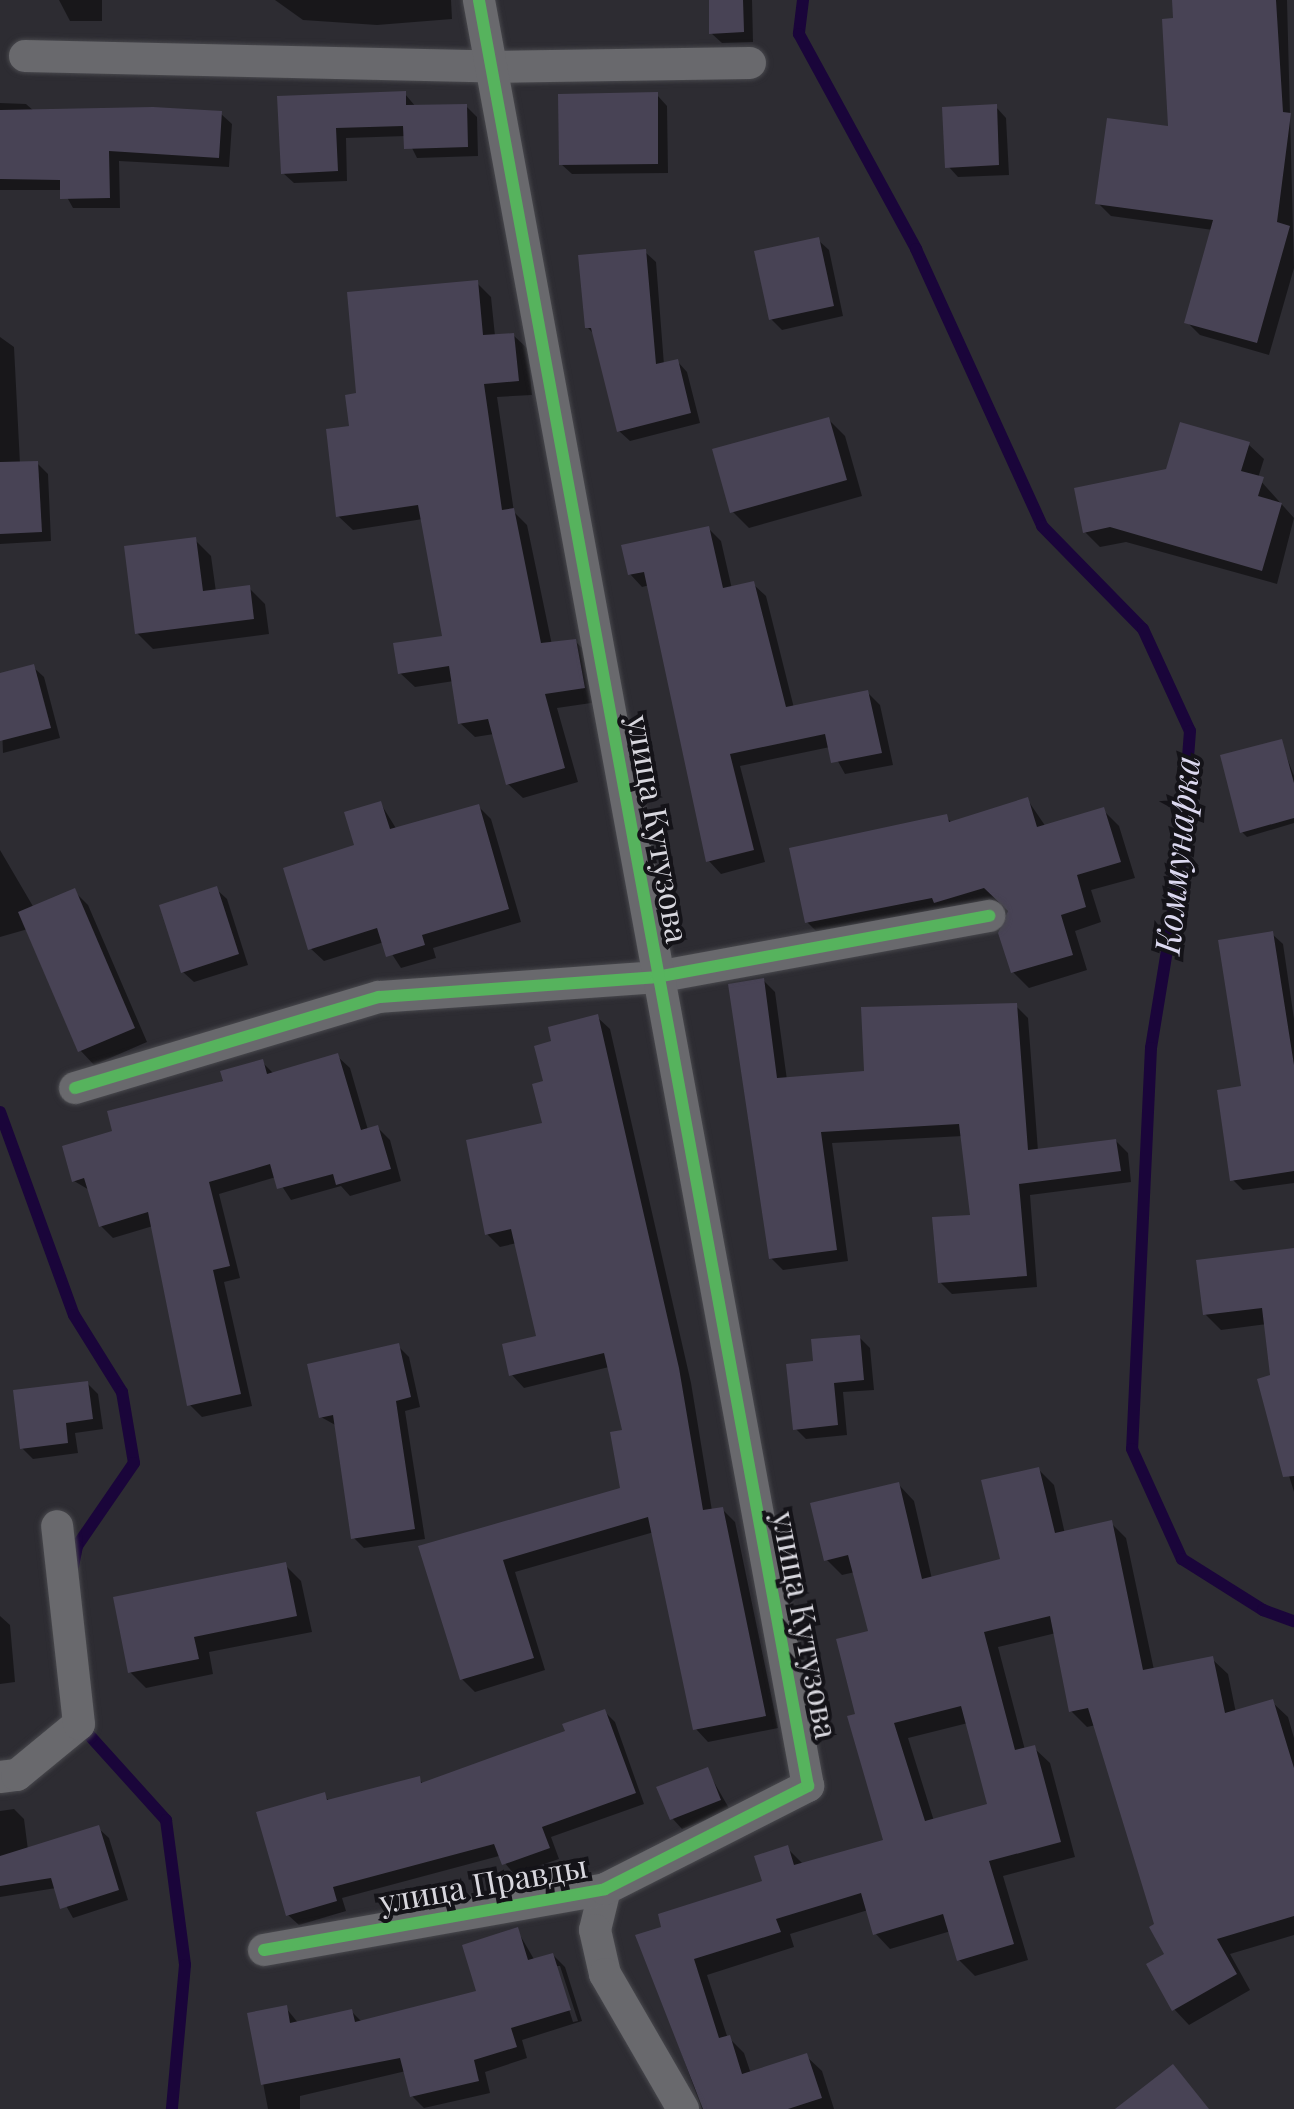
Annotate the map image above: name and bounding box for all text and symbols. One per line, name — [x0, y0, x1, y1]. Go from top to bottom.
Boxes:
street label: улица Кутузова — [620, 712, 698, 946]
water label: Коммунарка — [1145, 754, 1207, 956]
street label: улица Кутузова — [765, 1508, 847, 1742]
street label: улица Правды — [376, 1846, 590, 1920]

